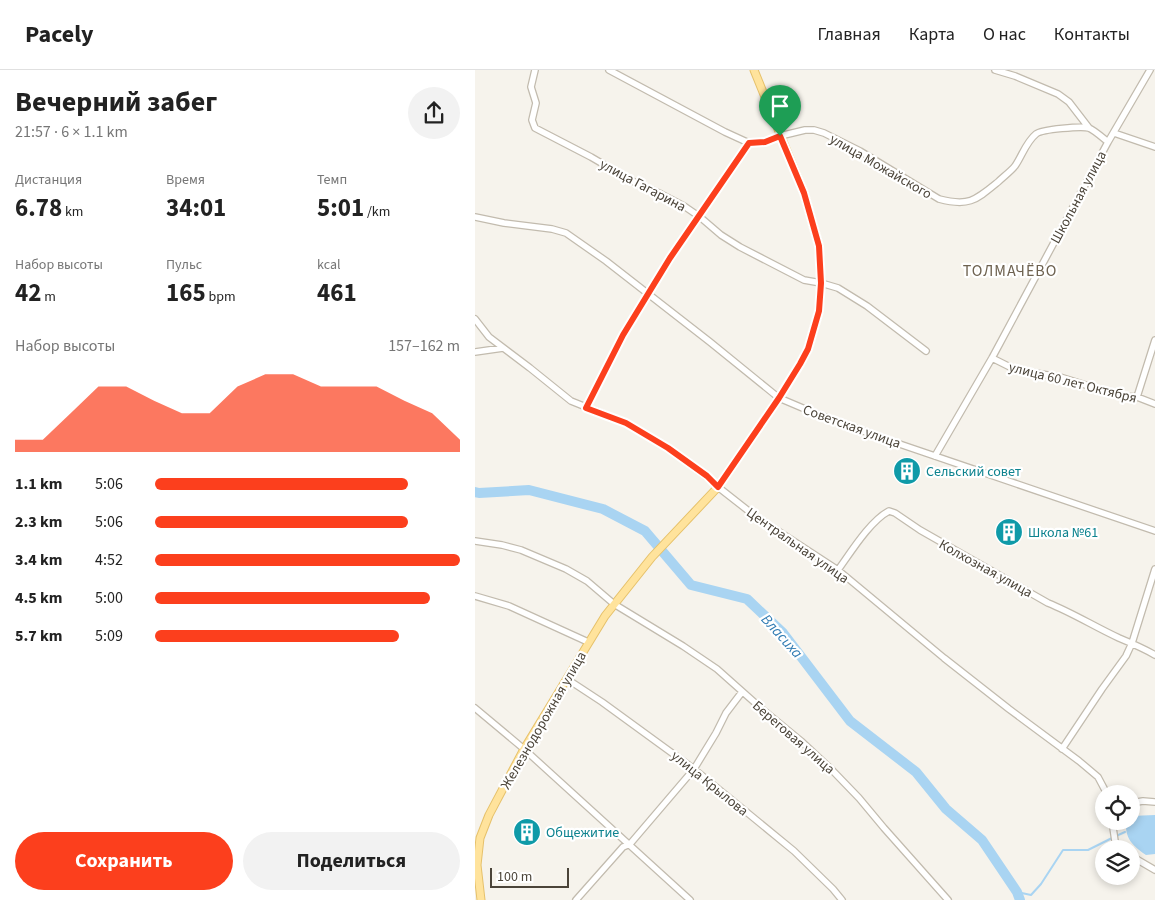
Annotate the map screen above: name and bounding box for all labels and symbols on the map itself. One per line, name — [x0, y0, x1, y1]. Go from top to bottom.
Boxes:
pin — [759, 85, 801, 136]
street label: улица Можайского — [826, 129, 935, 204]
street label: Школьная улица — [1046, 148, 1112, 247]
street label: улица Гагарина — [596, 155, 689, 217]
district label: ТОЛМАЧЁВО — [963, 260, 1057, 282]
street label: улица 60 лет Октября — [1007, 357, 1139, 409]
street label: Советская улица — [800, 400, 903, 454]
building icon: Сельский совет — [892, 456, 922, 486]
place label: Сельский совет — [926, 462, 1022, 482]
street label: Центральная улица — [742, 503, 853, 589]
building icon: Школа №61 — [994, 517, 1024, 547]
place label: Школа №61 — [1028, 523, 1098, 543]
street label: Колхозная улица — [935, 535, 1036, 603]
water label: Власиха — [756, 610, 807, 663]
street label: Железнодорожная улица — [496, 648, 592, 793]
street label: Береговая улица — [748, 696, 839, 779]
street label: улица Крылова — [667, 746, 752, 821]
building icon: Общежитие — [512, 817, 542, 847]
place label: Общежитие — [546, 823, 619, 843]
scale bar — [490, 865, 569, 888]

